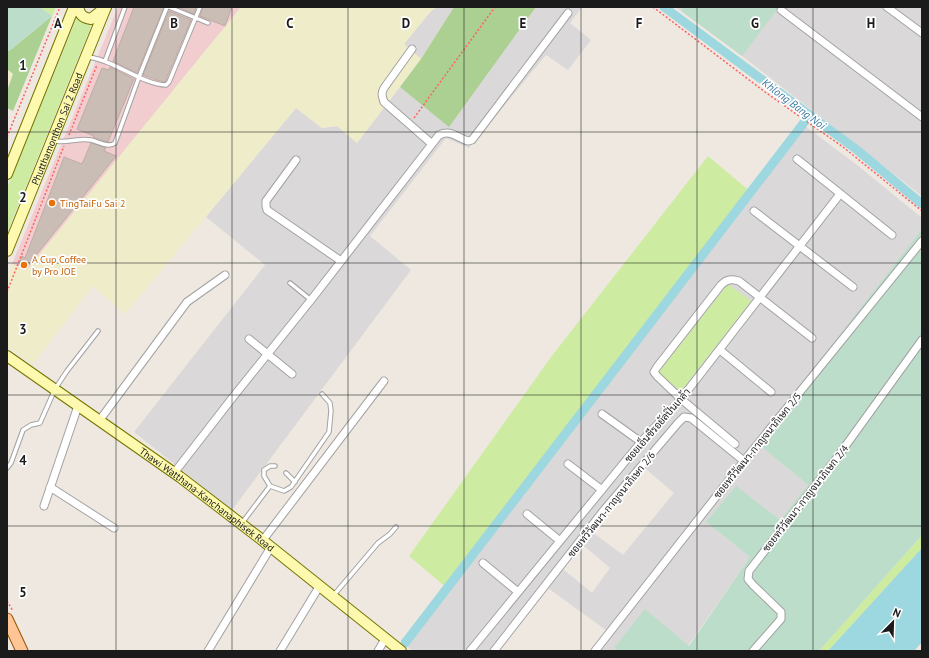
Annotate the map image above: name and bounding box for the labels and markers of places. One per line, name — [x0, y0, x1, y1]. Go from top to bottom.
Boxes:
place label: TingTaiFu Sai 2 — [60, 197, 126, 210]
marker: TingTaiFu Sai 2 — [47, 198, 57, 208]
place label: A Cup Coffee by Pro JOE — [32, 253, 86, 278]
marker: A Cup Coffee by Pro JOE — [19, 260, 29, 270]

